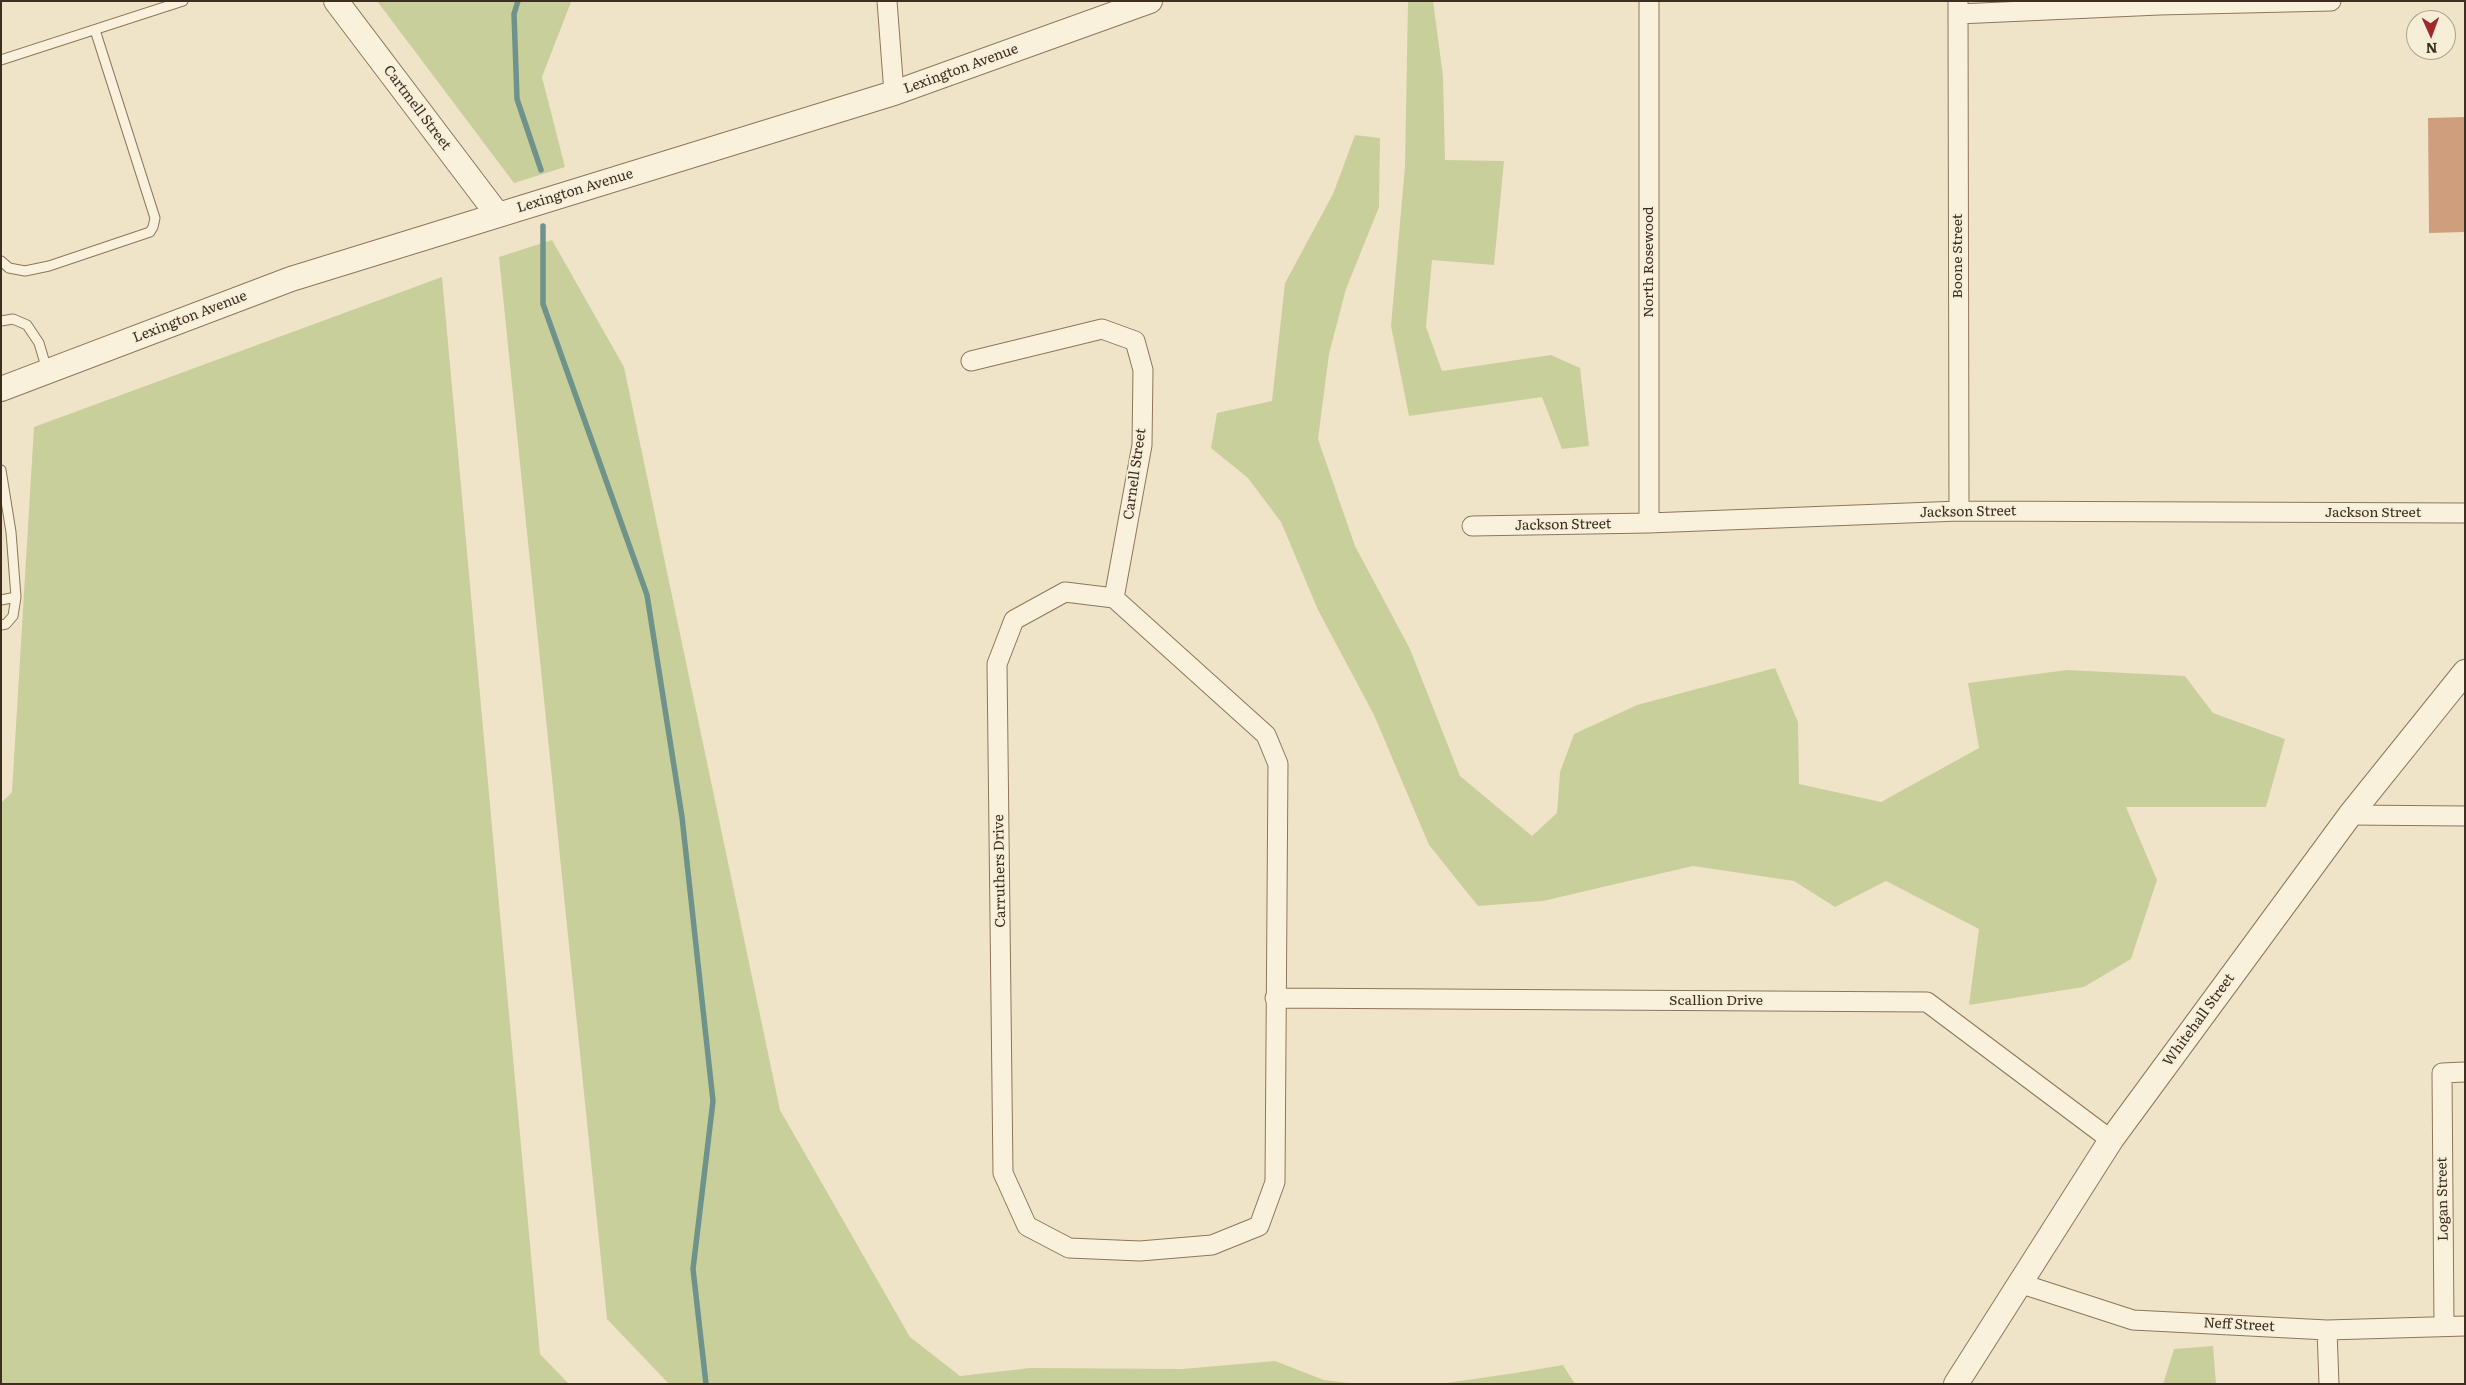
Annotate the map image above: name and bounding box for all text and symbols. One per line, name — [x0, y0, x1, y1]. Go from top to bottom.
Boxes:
north arrow — [2406, 10, 2456, 60]
text: N — [2425, 39, 2438, 59]
street label: Lexington Avenue — [901, 40, 1021, 98]
street label: Cartmell Street — [380, 62, 454, 154]
street label: Lexington Avenue — [515, 165, 635, 217]
street label: North Rosewood — [1641, 206, 1657, 318]
street label: Boone Street — [1950, 214, 1966, 298]
street label: Lexington Avenue — [131, 288, 249, 346]
street label: Carnell Street — [1120, 427, 1150, 521]
street label: Jackson Street — [1920, 503, 2016, 521]
street label: Jackson Street — [2325, 505, 2421, 521]
street label: Jackson Street — [1515, 516, 1611, 534]
street label: Carruthers Drive — [991, 814, 1009, 928]
street label: Whitehall Street — [2160, 970, 2238, 1070]
street label: Scallion Drive — [1669, 993, 1763, 1009]
street label: Logan Street — [2434, 1157, 2452, 1241]
street label: Neff Street — [2203, 1315, 2275, 1335]

